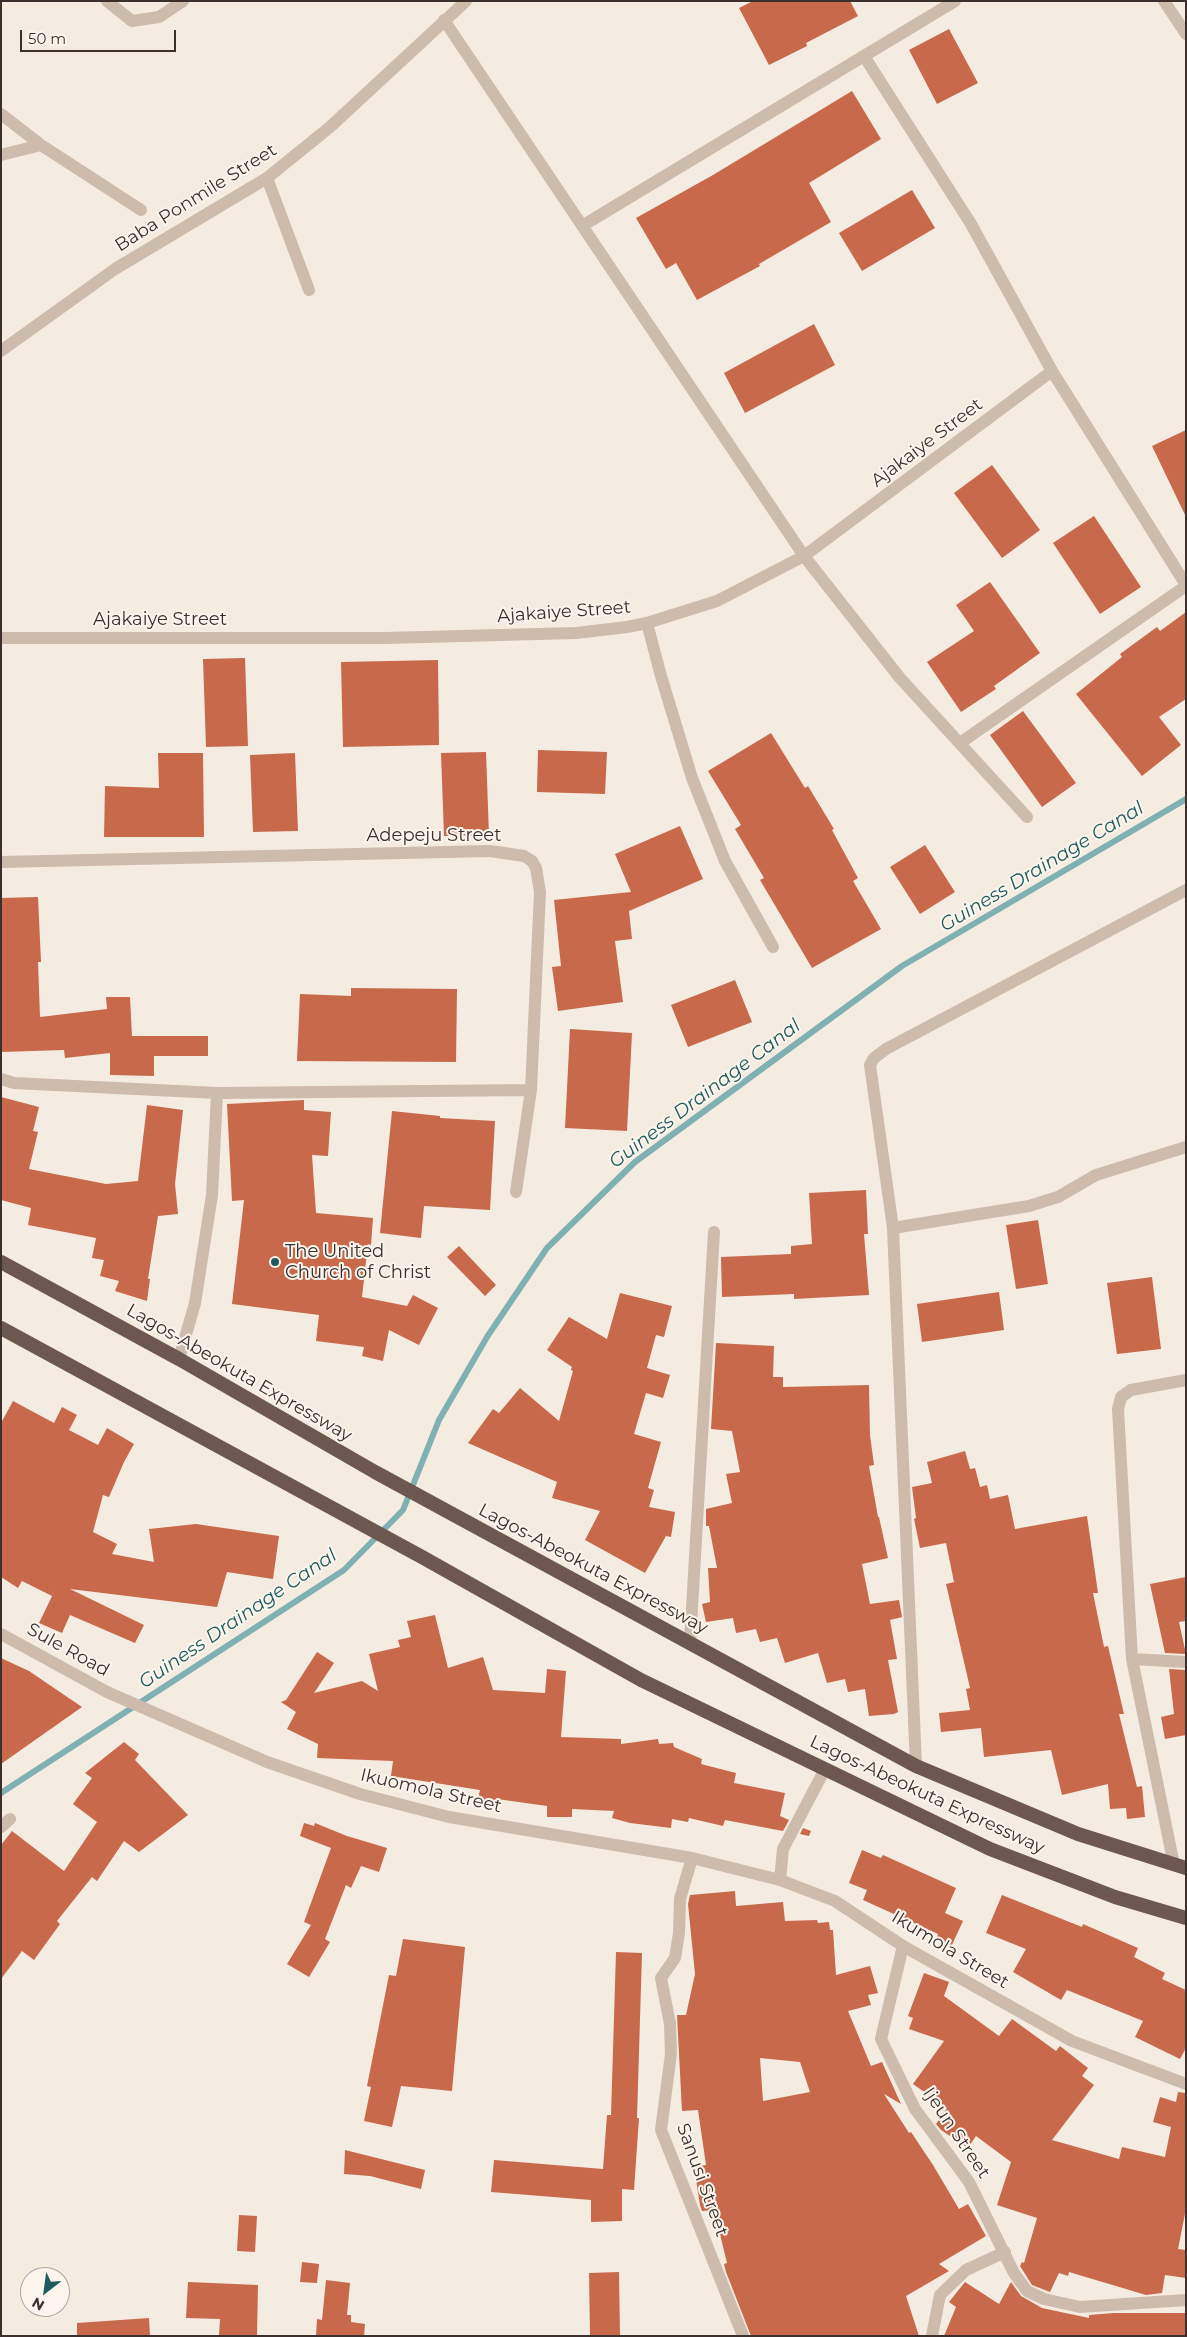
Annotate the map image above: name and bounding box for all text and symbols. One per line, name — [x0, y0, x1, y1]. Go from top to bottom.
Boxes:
scale bar — [22, 20, 179, 52]
text: 50 m — [28, 29, 66, 48]
street label: Baba Ponmile Street — [111, 139, 281, 257]
street label: Ajakaiye Street — [867, 394, 987, 492]
street label: Ajakaiye Street — [496, 597, 632, 627]
street label: Ajakaiye Street — [93, 609, 227, 631]
water label: Guiness Drainage Canal — [936, 797, 1148, 937]
street label: Adepeju Street — [366, 825, 502, 847]
water label: Guiness Drainage Canal — [605, 1015, 805, 1173]
place label: The United Church of Christ — [285, 1241, 431, 1284]
marker: The United Church of Christ — [269, 1256, 281, 1268]
street label: Lagos-Abeokuta Expressway — [122, 1299, 356, 1447]
street label: Lagos-Abeokuta Expressway — [475, 1499, 711, 1639]
water label: Guiness Drainage Canal — [135, 1544, 341, 1694]
street label: Sule Road — [23, 1619, 113, 1681]
street label: Lagos-Abeokuta Expressway — [806, 1731, 1048, 1859]
street label: Ikuomola Street — [358, 1764, 504, 1818]
street label: Ikumola Street — [887, 1906, 1013, 1994]
street label: Ijeun Street — [918, 2083, 994, 2183]
street label: Sanusi Street — [672, 2121, 732, 2239]
north arrow — [20, 2267, 70, 2317]
text: N — [29, 2294, 47, 2315]

